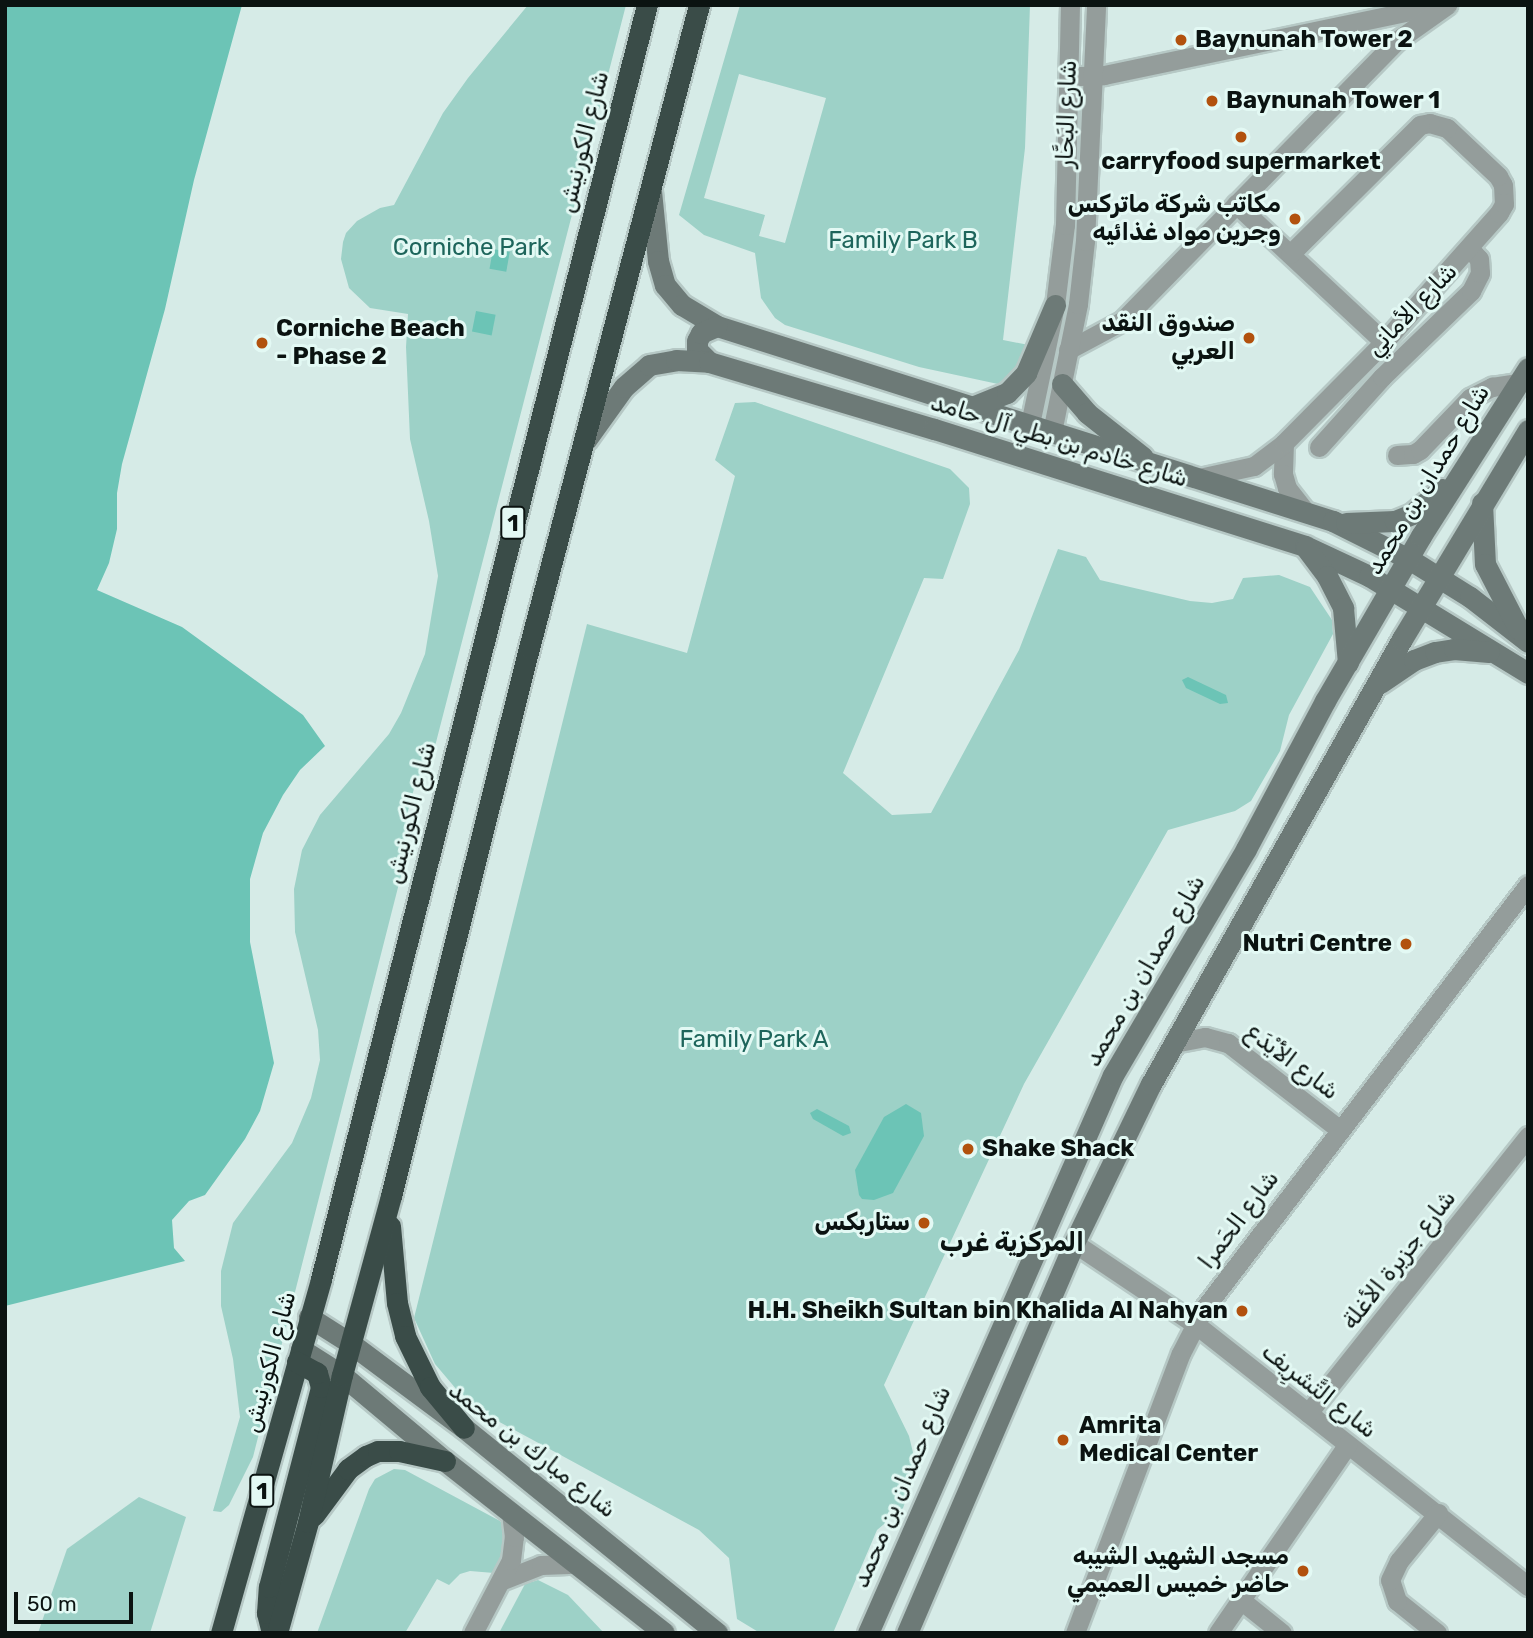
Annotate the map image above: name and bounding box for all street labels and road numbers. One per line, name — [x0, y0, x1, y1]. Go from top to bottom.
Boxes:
street label: شارع البَحَّار — [1051, 60, 1083, 168]
street label: شارع الكورنيش — [552, 68, 616, 216]
street label: شارع الأمانِي — [1361, 257, 1463, 363]
street label: شارع حمدان بن محمد — [1360, 380, 1496, 580]
street label: شارع خادم بن بطي آل حامد — [927, 388, 1191, 494]
road number: 1 — [499, 503, 527, 542]
street label: شارع الكورنيش — [379, 739, 443, 887]
street label: شارع حمدان بن محمد — [1078, 870, 1212, 1072]
street label: شارع الأَيْدَع — [1240, 1018, 1344, 1106]
street label: شارع الحَمرا — [1193, 1165, 1285, 1275]
street label: شارع جزيرة الأغلة — [1336, 1185, 1462, 1335]
street label: شارع الكورنيش — [237, 1288, 303, 1436]
street label: شارع التَّشرِيف — [1256, 1337, 1382, 1445]
street label: شارع مبارك بن محمد — [442, 1376, 622, 1524]
street label: شارع حمدان بن محمد — [846, 1382, 958, 1592]
road number: 1 — [248, 1472, 276, 1510]

